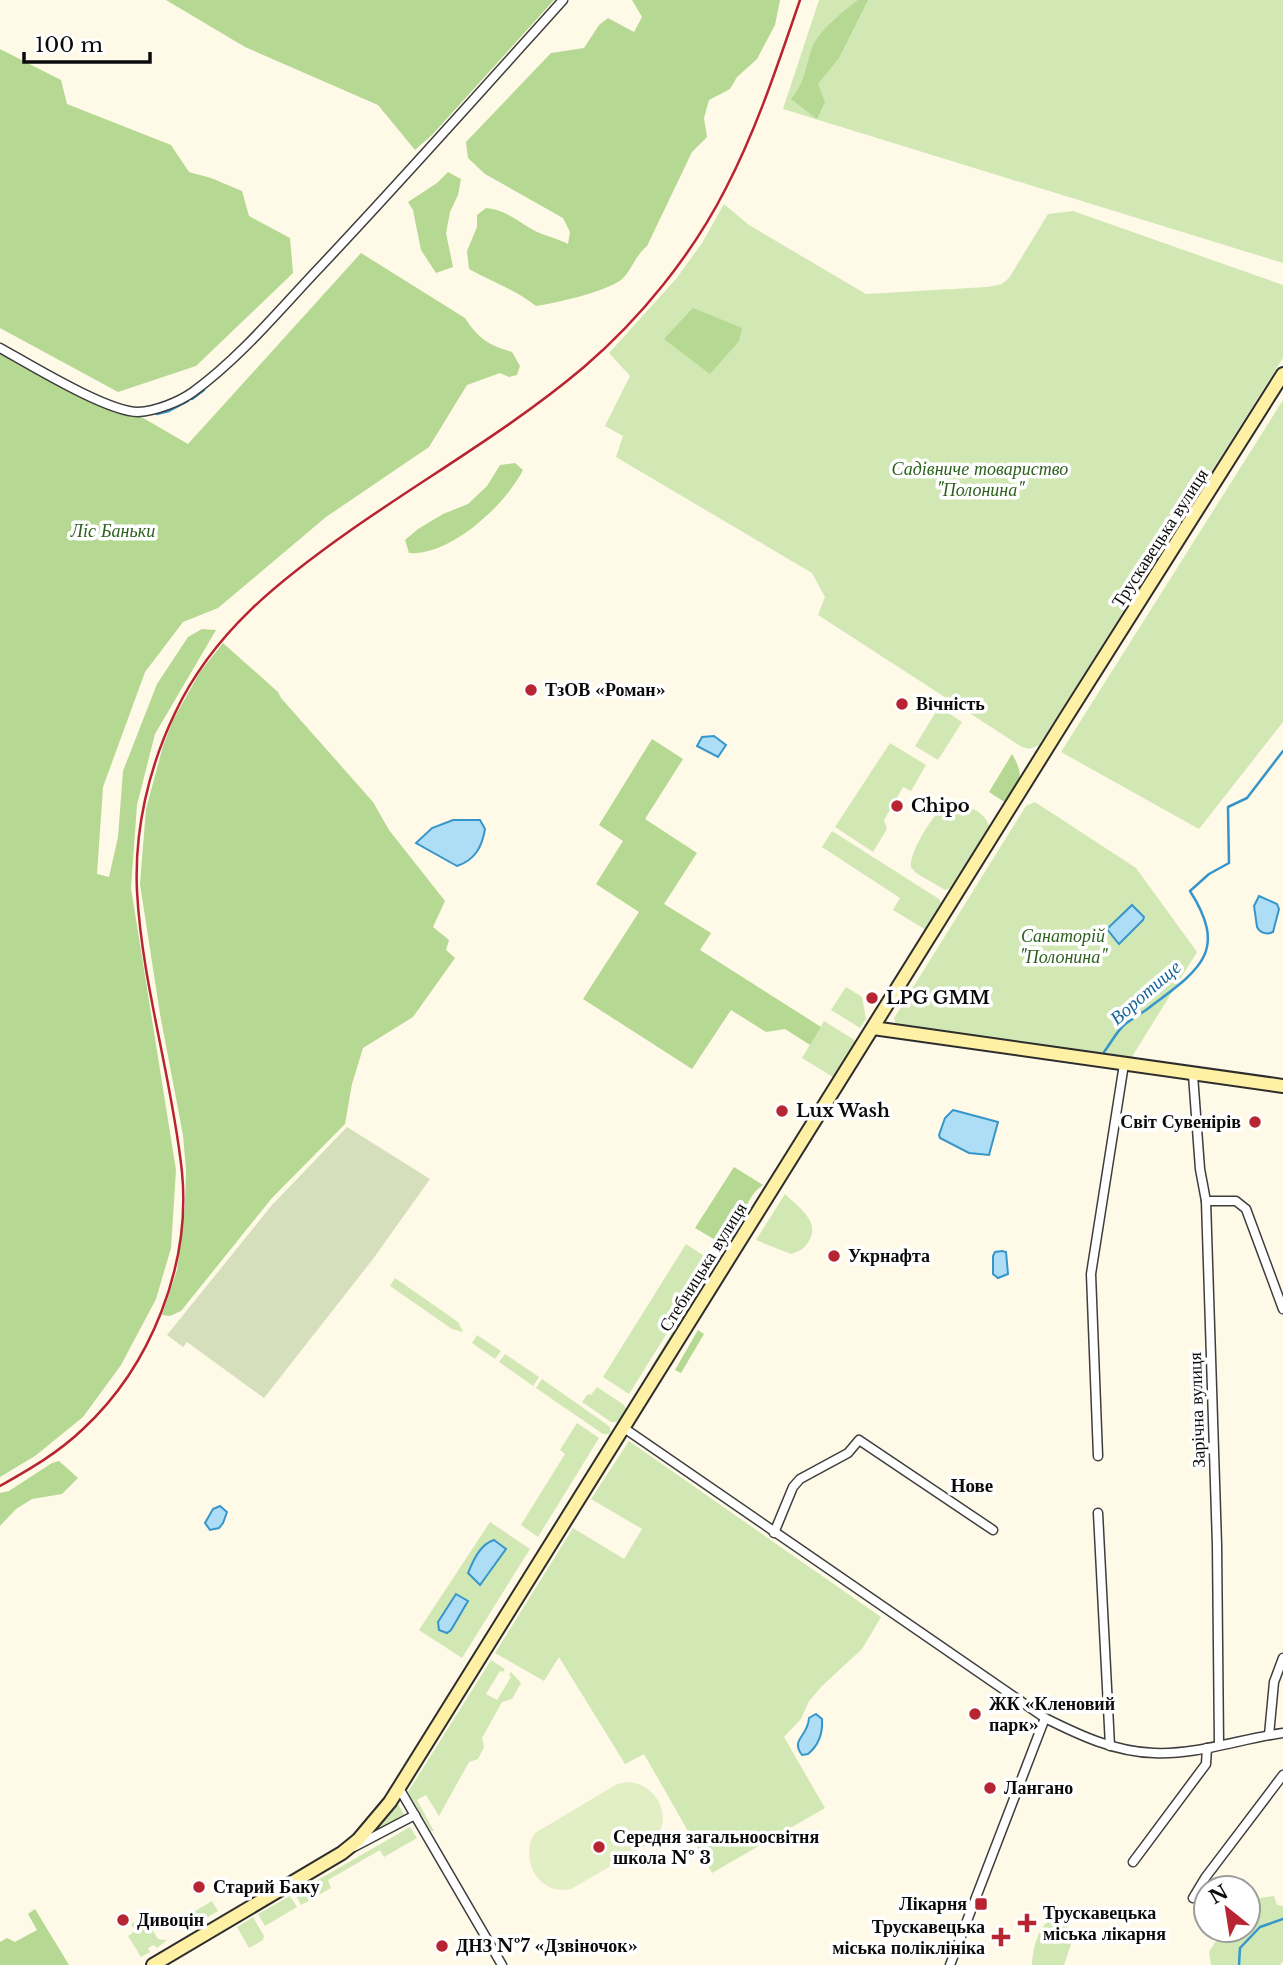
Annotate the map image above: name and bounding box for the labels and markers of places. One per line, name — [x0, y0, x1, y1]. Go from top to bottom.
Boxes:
place label: ТзОВ «Роман» — [545, 679, 666, 701]
marker: ТзОВ «Роман» — [523, 682, 539, 698]
place label: Вічність — [916, 693, 985, 715]
marker: Вічність — [894, 696, 910, 712]
place label: Chipo — [911, 795, 970, 817]
marker: Chipo — [889, 798, 905, 814]
place label: LPG GMM — [886, 987, 990, 1009]
marker: LPG GMM — [864, 990, 880, 1006]
place label: Lux Wash — [796, 1100, 890, 1122]
marker: Lux Wash — [774, 1103, 790, 1119]
place label: Світ Сувенірів — [1120, 1111, 1241, 1133]
marker: Світ Сувенірів — [1247, 1114, 1263, 1130]
place label: Укрнафта — [848, 1245, 930, 1267]
marker: Укрнафта — [826, 1248, 842, 1264]
place label: ЖК «Кленовий парк» — [989, 1693, 1115, 1736]
marker: ЖК «Кленовий парк» — [967, 1706, 983, 1722]
place label: Лангано — [1004, 1777, 1073, 1799]
marker: Лангано — [982, 1780, 998, 1796]
place label: Середня загальноосвітня школа № 3 — [613, 1826, 819, 1869]
marker: Середня загальноосвітня школа № 3 — [591, 1839, 607, 1855]
place label: Старий Баку — [213, 1876, 319, 1898]
marker: Старий Баку — [191, 1879, 207, 1895]
place label: Лікарня — [899, 1893, 967, 1915]
marker: Лікарня — [973, 1896, 989, 1912]
place label: Трускавецька міська лікарня — [1043, 1902, 1166, 1945]
place label: Дивоцін — [137, 1909, 204, 1931]
marker: Дивоцін — [115, 1912, 131, 1928]
marker: Трускавецька міська лікарня — [1017, 1913, 1037, 1933]
place label: Трускавецька міська поліклініка — [832, 1916, 985, 1959]
marker: Трускавецька міська поліклініка — [991, 1927, 1011, 1947]
place label: ДНЗ №7 «Дзвіночок» — [456, 1935, 638, 1957]
marker: ДНЗ №7 «Дзвіночок» — [434, 1938, 450, 1954]

